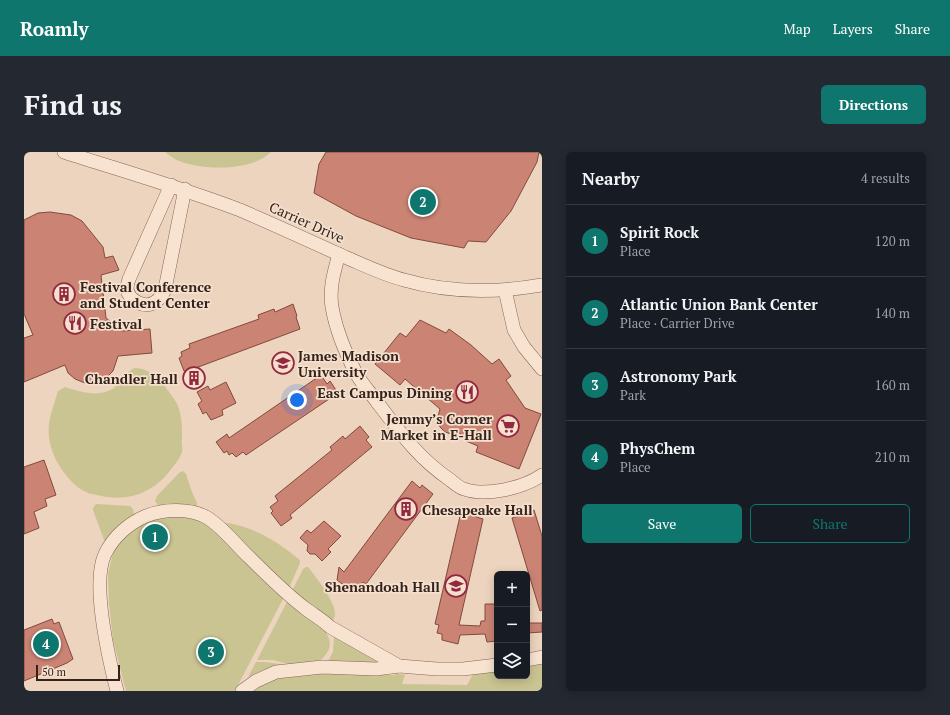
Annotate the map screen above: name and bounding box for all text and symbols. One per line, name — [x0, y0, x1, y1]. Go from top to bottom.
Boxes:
text: Roamly — [20, 16, 89, 41]
text: Map — [784, 19, 811, 38]
text: Layers — [833, 19, 873, 38]
text: Share — [895, 19, 930, 38]
button: Directions — [821, 85, 926, 124]
text: Find us — [24, 86, 122, 123]
text: Nearby — [582, 167, 640, 190]
text: 4 results — [861, 169, 910, 187]
pin: 2 — [410, 187, 436, 217]
street label: Carrier Drive — [266, 197, 348, 247]
text: Spirit Rock — [620, 222, 699, 242]
text: 1 — [591, 232, 599, 250]
text: 120 m — [875, 232, 910, 250]
text: Place — [620, 242, 651, 260]
place label: Festival Conference and Student Center — [80, 277, 212, 312]
building icon: Festival Conference and Student Center — [51, 281, 77, 307]
text: Atlantic Union Bank Center — [620, 294, 818, 314]
text: 2 — [591, 304, 599, 322]
text: 140 m — [875, 304, 910, 322]
restaurant icon: Festival — [62, 310, 88, 336]
place label: Festival — [90, 314, 142, 333]
text: Place · Carrier Drive — [620, 314, 735, 332]
place label: James Madison University — [298, 346, 399, 381]
school or university icon: James Madison University — [270, 350, 296, 376]
building icon: Chandler Hall — [181, 365, 207, 391]
text: Astronomy Park — [620, 366, 737, 386]
place label: Chandler Hall — [85, 369, 178, 388]
text: 3 — [591, 376, 599, 394]
text: 160 m — [875, 376, 910, 394]
restaurant icon: East Campus Dining — [454, 379, 480, 405]
place label: East Campus Dining — [317, 383, 453, 402]
text: Park — [620, 386, 646, 404]
your location — [287, 390, 307, 410]
place label: Jemmy’s Corner Market in E-Hall — [381, 409, 492, 444]
supermarket icon: Jemmy’s Corner Market in E-Hall — [495, 413, 521, 439]
text: PhysChem — [620, 438, 695, 458]
text: 4 — [591, 448, 599, 466]
text: 210 m — [875, 448, 910, 466]
text: Place — [620, 458, 651, 476]
building icon: Chesapeake Hall — [393, 496, 419, 522]
place label: Chesapeake Hall — [422, 500, 533, 519]
button: Save — [582, 504, 742, 543]
button: Share — [750, 504, 910, 543]
pin: 1 — [142, 522, 168, 552]
map controls — [494, 571, 530, 679]
button: + — [494, 571, 530, 607]
school or university icon: Shenandoah Hall — [443, 573, 469, 599]
place label: Shenandoah Hall — [325, 577, 440, 596]
button: − — [494, 607, 530, 643]
pin: 4 — [33, 629, 59, 659]
pin: 3 — [198, 637, 224, 667]
button: layers — [494, 643, 530, 679]
scale bar — [36, 663, 120, 682]
text: 50 m — [42, 665, 66, 679]

